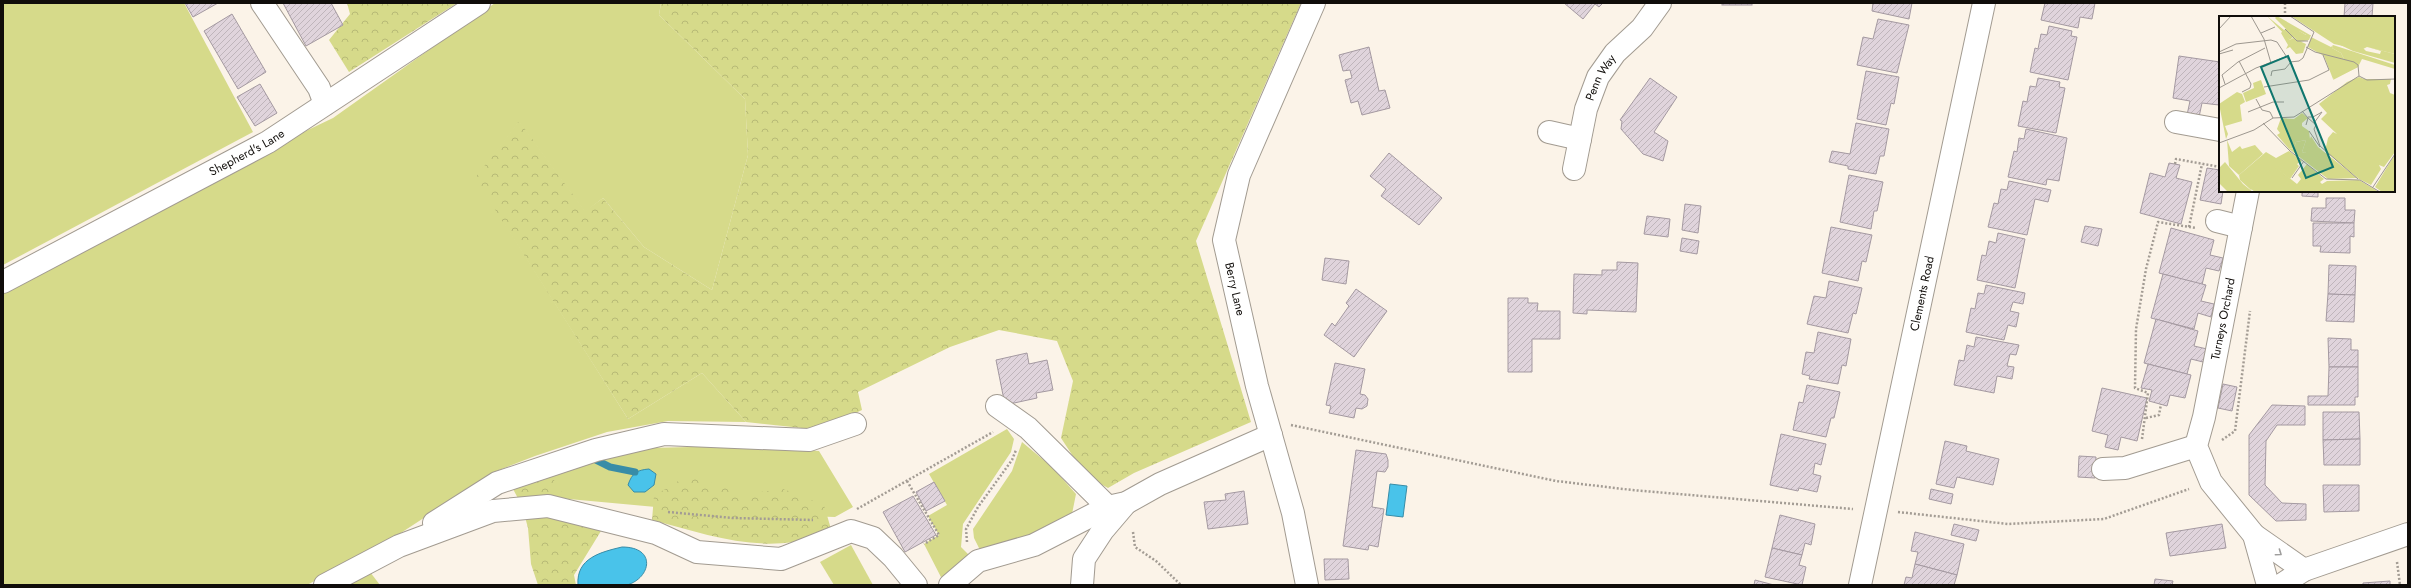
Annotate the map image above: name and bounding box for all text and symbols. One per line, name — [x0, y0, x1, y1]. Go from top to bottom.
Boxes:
inset map — [2219, 16, 2395, 192]
street label: Penn Way — [1581, 50, 1621, 103]
street label: Shepherd's Lane — [206, 124, 288, 181]
street label: Clements Road — [1905, 254, 1939, 333]
street label: Berry Lane — [1220, 261, 1250, 317]
street label: Turneys Orchard — [2206, 276, 2240, 362]
one-way arrow — [2275, 548, 2282, 555]

